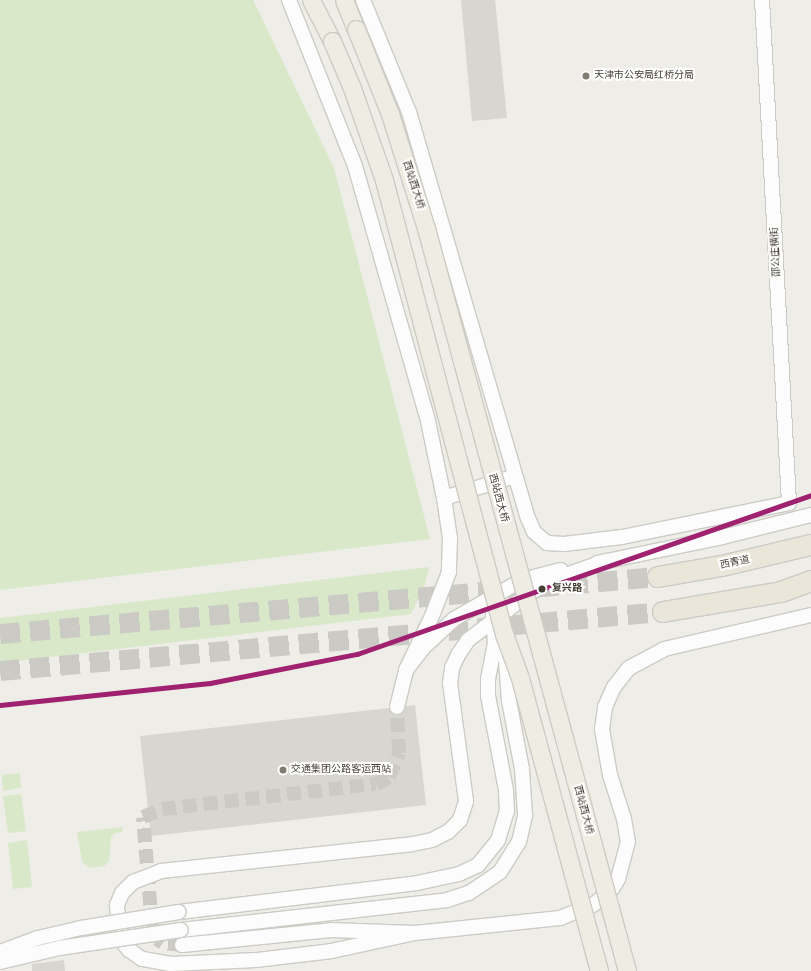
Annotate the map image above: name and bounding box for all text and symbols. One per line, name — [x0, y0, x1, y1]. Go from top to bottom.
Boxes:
place label: 天津市公安局红桥分局 — [594, 70, 694, 82]
marker: 天津市公安局红桥分局 — [581, 71, 591, 81]
street label: 西站西大桥 — [400, 159, 426, 211]
street label: 邵公庄横街 — [769, 227, 783, 277]
street label: 西站西大桥 — [486, 472, 510, 524]
street label: 西青道 — [719, 554, 751, 572]
marker: 复兴路 — [535, 582, 549, 596]
place label: 复兴路 — [552, 583, 582, 595]
place label: 交通集团公路客运西站 — [291, 764, 391, 776]
marker: 交通集团公路客运西站 — [278, 765, 288, 775]
street label: 西站西大桥 — [571, 784, 595, 836]

